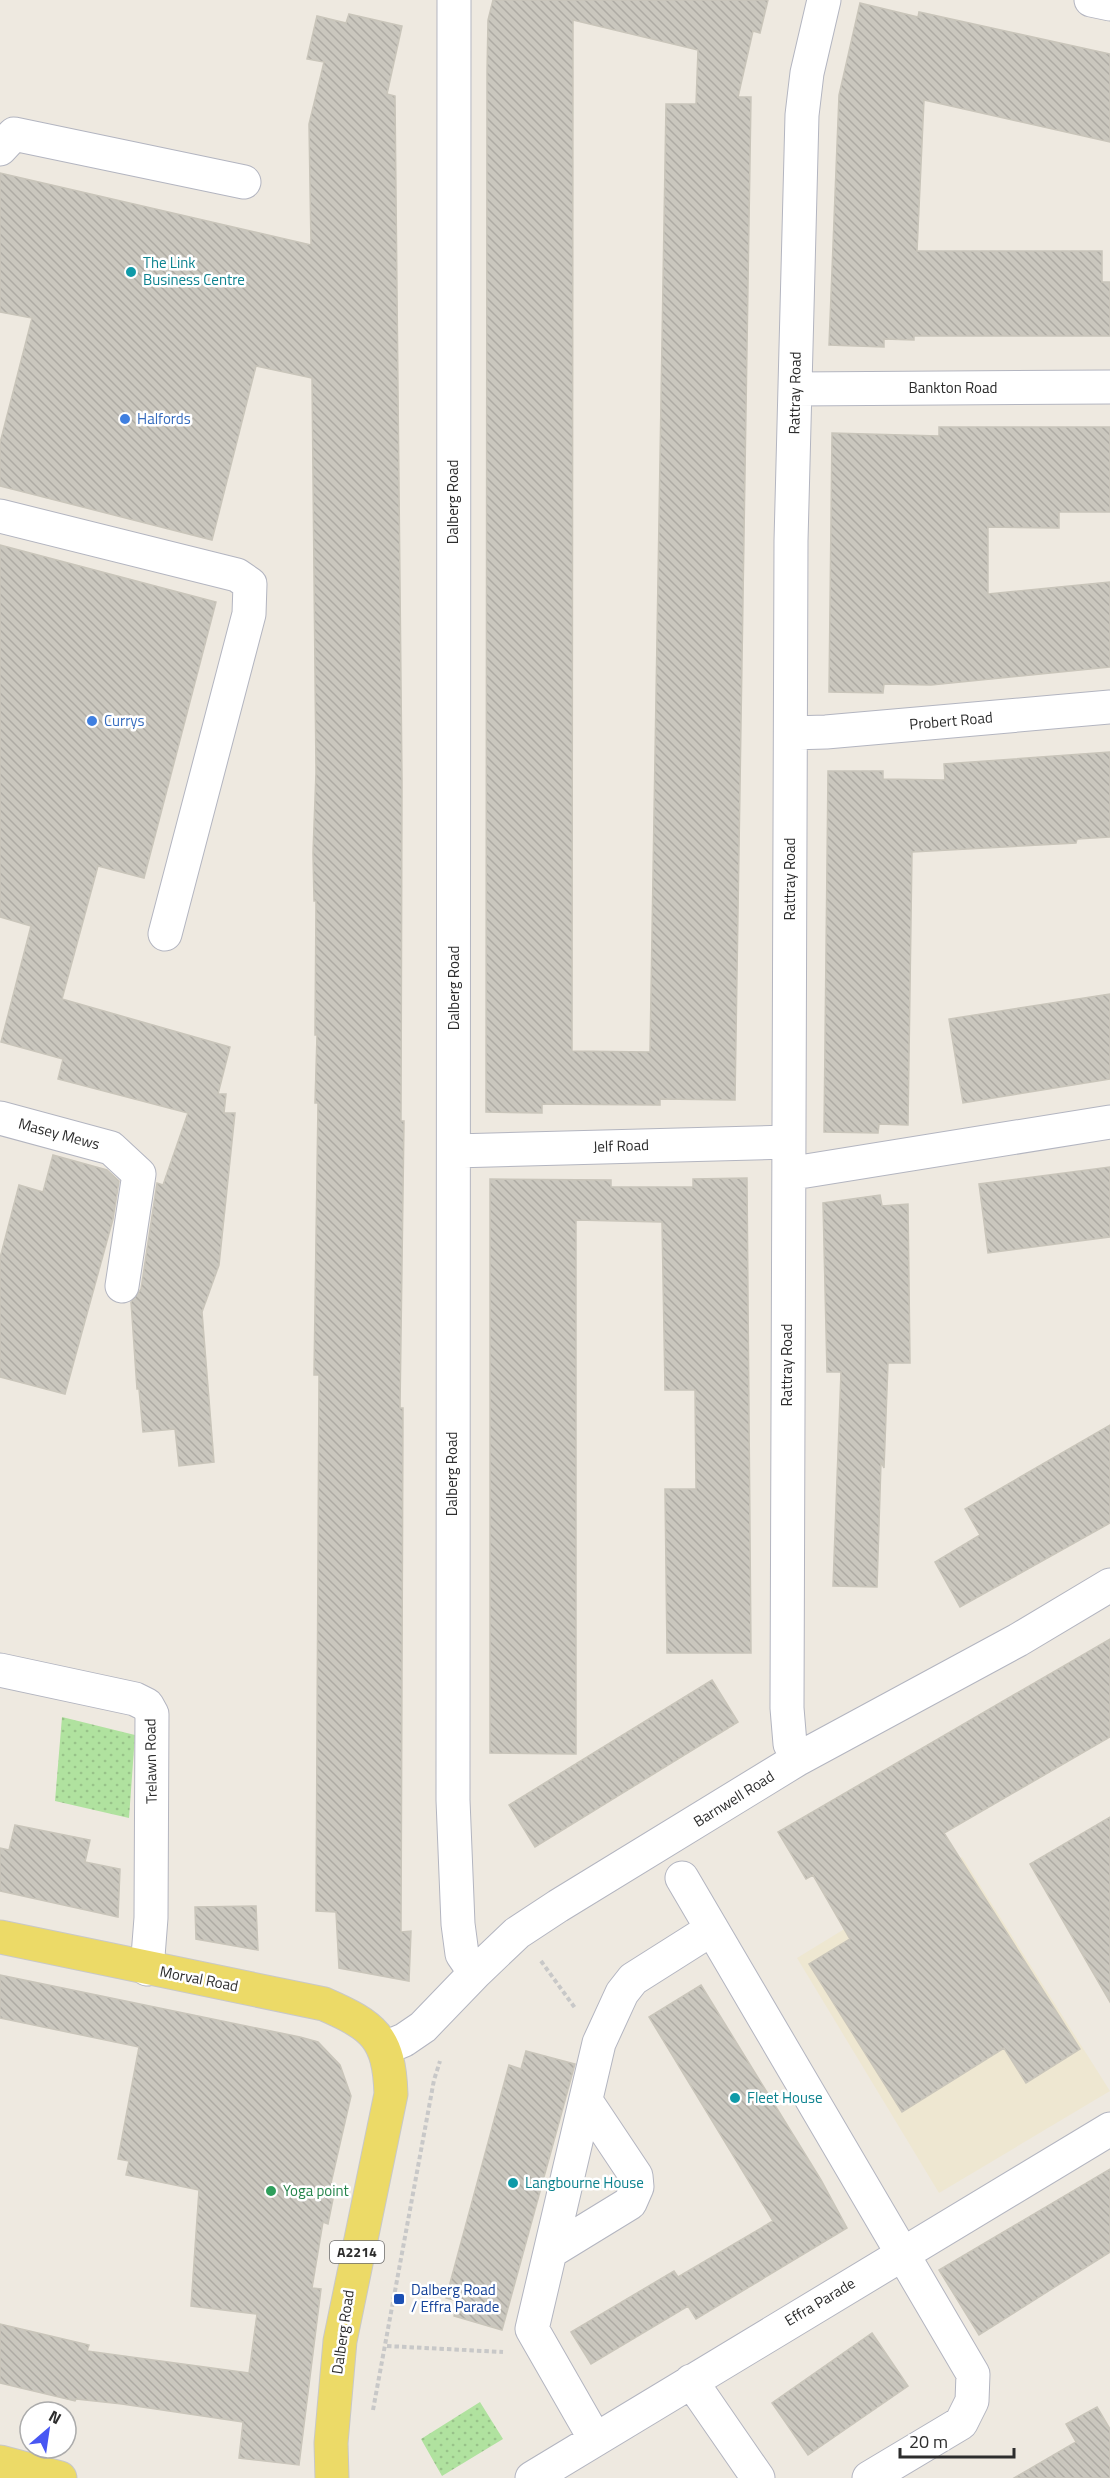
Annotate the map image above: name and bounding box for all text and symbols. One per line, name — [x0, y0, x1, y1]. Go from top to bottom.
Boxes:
place label: The Link Business Centre — [143, 251, 245, 291]
marker: The Link Business Centre — [124, 265, 138, 279]
street label: Rattray Road — [782, 351, 807, 435]
street label: Bankton Road — [908, 376, 998, 399]
place label: Halfords — [137, 407, 191, 430]
marker: Halfords — [118, 412, 132, 426]
street label: Dalberg Road — [441, 460, 464, 544]
street label: Probert Road — [908, 705, 994, 736]
place label: Currys — [104, 709, 144, 732]
marker: Currys — [85, 714, 99, 728]
street label: Rattray Road — [778, 838, 801, 920]
street label: Dalberg Road — [442, 946, 465, 1030]
street label: Masey Mews — [16, 1112, 102, 1155]
street label: Jelf Road — [593, 1133, 649, 1158]
street label: Rattray Road — [775, 1324, 798, 1406]
street label: Dalberg Road — [440, 1432, 463, 1516]
street label: Trelawn Road — [138, 1718, 163, 1804]
street label: Barnwell Road — [689, 1765, 779, 1833]
street label: Morval Road — [158, 1960, 240, 1997]
place label: Fleet House — [747, 2086, 823, 2109]
marker: Fleet House — [728, 2091, 742, 2105]
place label: Langbourne House — [525, 2171, 644, 2194]
marker: Langbourne House — [506, 2176, 520, 2190]
place label: Yoga point — [283, 2179, 350, 2202]
marker: Yoga point — [264, 2184, 278, 2198]
road number: A2214 — [330, 2241, 384, 2263]
street label: Effra Parade — [780, 2271, 859, 2332]
place label: Dalberg Road / Effra Parade — [411, 2278, 499, 2318]
street label: Dalberg Road — [325, 2288, 360, 2375]
marker: Dalberg Road / Effra Parade — [392, 2292, 406, 2306]
north arrow — [18, 2400, 78, 2460]
text: N — [45, 2404, 66, 2430]
scale bar — [900, 2421, 1014, 2459]
text: 20 m — [909, 2428, 948, 2455]

